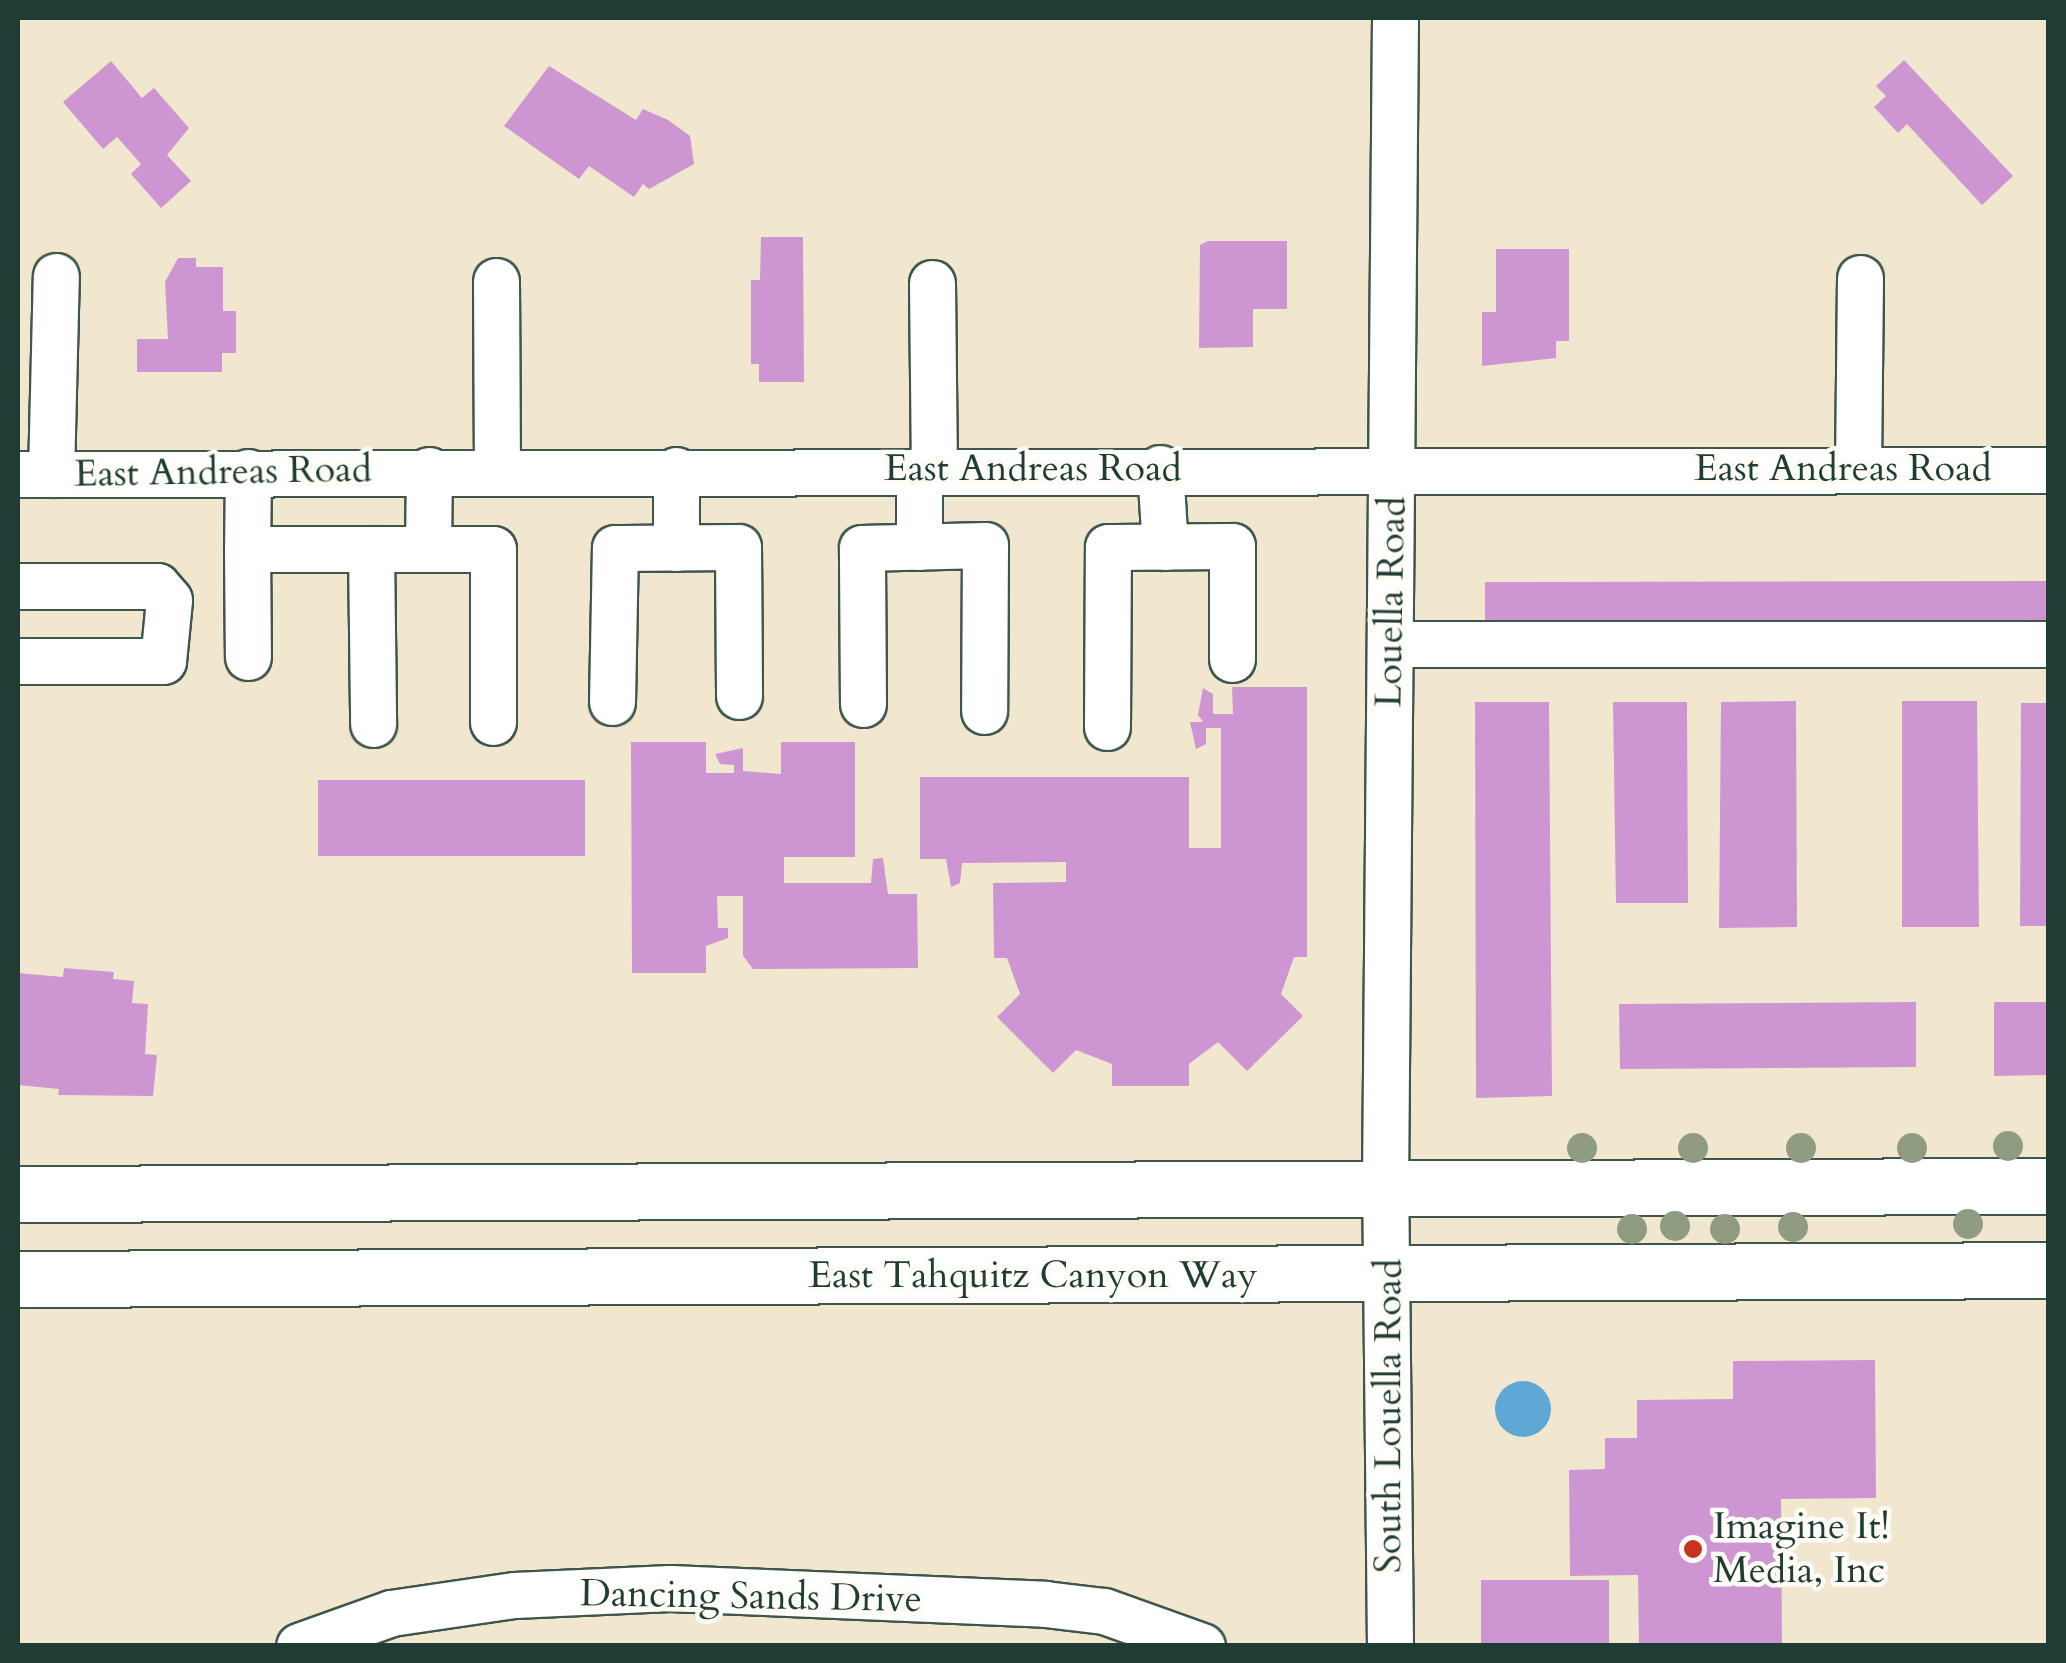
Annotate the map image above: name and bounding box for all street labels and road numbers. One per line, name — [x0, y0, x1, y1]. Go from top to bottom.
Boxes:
street label: East Andreas Road — [884, 446, 1182, 492]
street label: East Andreas Road — [1694, 446, 1992, 492]
street label: East Andreas Road — [74, 447, 372, 497]
street label: Louella Road — [1366, 496, 1416, 708]
street label: East Tahquitz Canyon Way — [809, 1253, 1257, 1299]
street label: South Louella Road — [1366, 1259, 1412, 1573]
street label: Dancing Sands Drive — [580, 1571, 922, 1623]

